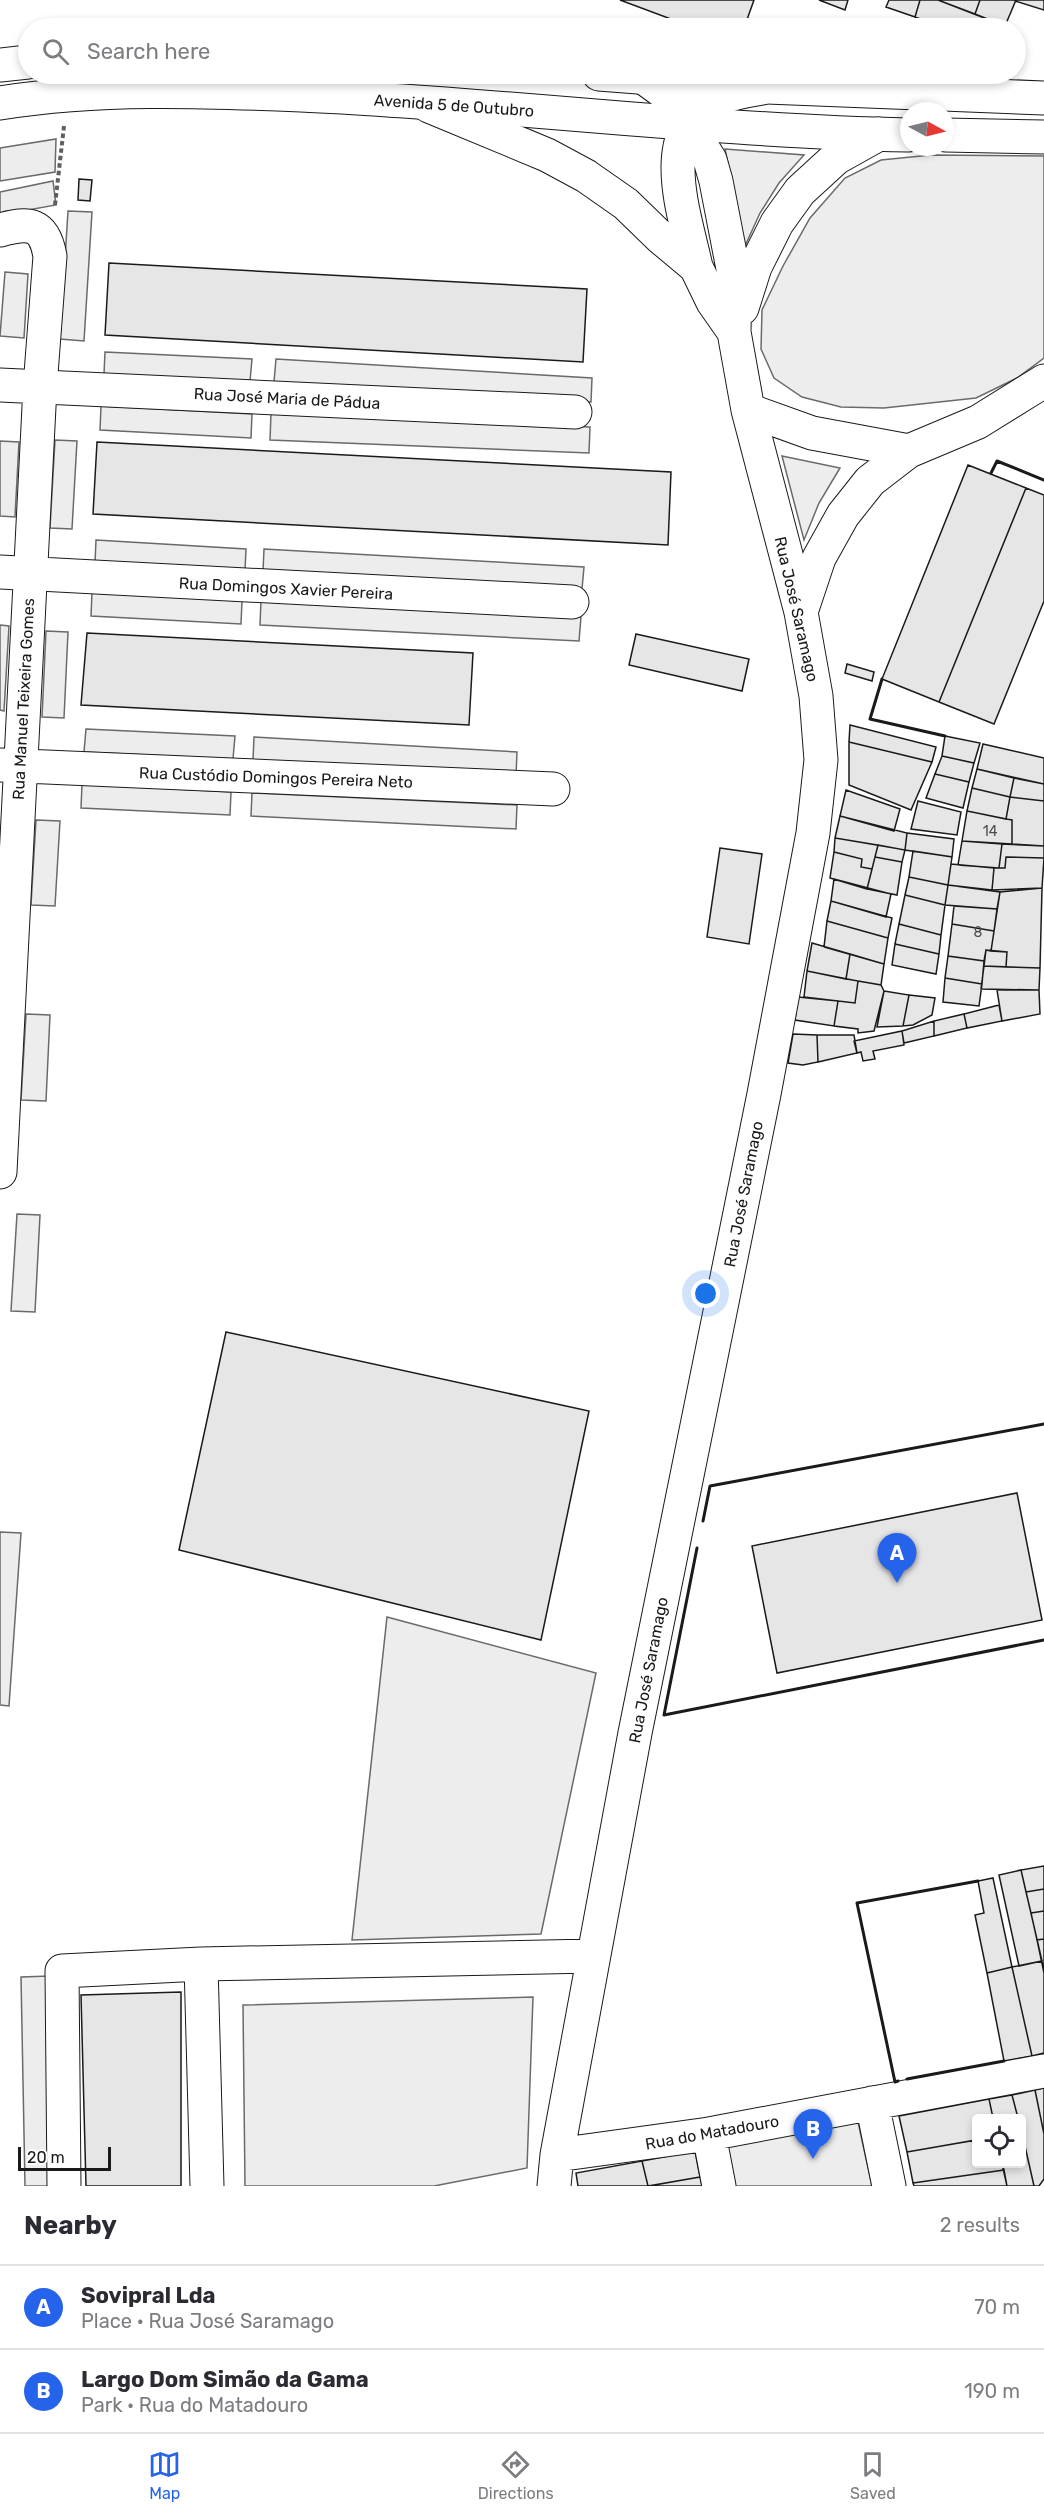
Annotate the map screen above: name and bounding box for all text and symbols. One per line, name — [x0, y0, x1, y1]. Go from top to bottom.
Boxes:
search box — [18, 18, 1026, 84]
icon: search — [39, 35, 72, 68]
text: Search here — [87, 38, 210, 65]
street label: Avenida 5 de Outubro — [373, 90, 535, 121]
north arrow — [900, 102, 954, 156]
street label: Rua José Maria de Pádua — [193, 384, 381, 413]
street label: Rua José Saramago — [771, 535, 822, 684]
street label: Rua Domingos Xavier Pereira — [178, 573, 394, 604]
street label: Rua Manuel Teixeira Gomes — [9, 598, 38, 800]
street label: Rua Custódio Domingos Pereira Neto — [139, 763, 413, 792]
house number: 14 — [983, 823, 998, 840]
house number: 8 — [974, 924, 983, 941]
street label: Rua José Saramago — [720, 1119, 767, 1269]
your location — [691, 1279, 720, 1308]
pin: A — [878, 1534, 916, 1583]
street label: Rua José Saramago — [625, 1595, 672, 1745]
pin: B — [794, 2110, 832, 2159]
street label: Rua do Matadouro — [644, 2111, 780, 2154]
map controls — [972, 2114, 1026, 2168]
button: locate — [972, 2114, 1026, 2168]
scale bar — [18, 2144, 111, 2172]
text: 20 m — [27, 2148, 65, 2167]
text: Nearby — [24, 2210, 117, 2241]
text: 2 results — [940, 2213, 1020, 2237]
text: Sovipral Lda — [81, 2282, 216, 2309]
text: A — [36, 2295, 51, 2319]
text: 70 m — [974, 2295, 1020, 2319]
text: Place · Rua José Saramago — [81, 2309, 334, 2333]
text: Largo Dom Simão da Gama — [81, 2366, 369, 2393]
text: B — [36, 2379, 51, 2403]
text: 190 m — [964, 2379, 1020, 2403]
text: Park · Rua do Matadouro — [81, 2393, 308, 2417]
tab: Map — [148, 2448, 181, 2503]
tab: Directions — [478, 2448, 554, 2503]
tab: Saved — [850, 2448, 896, 2503]

